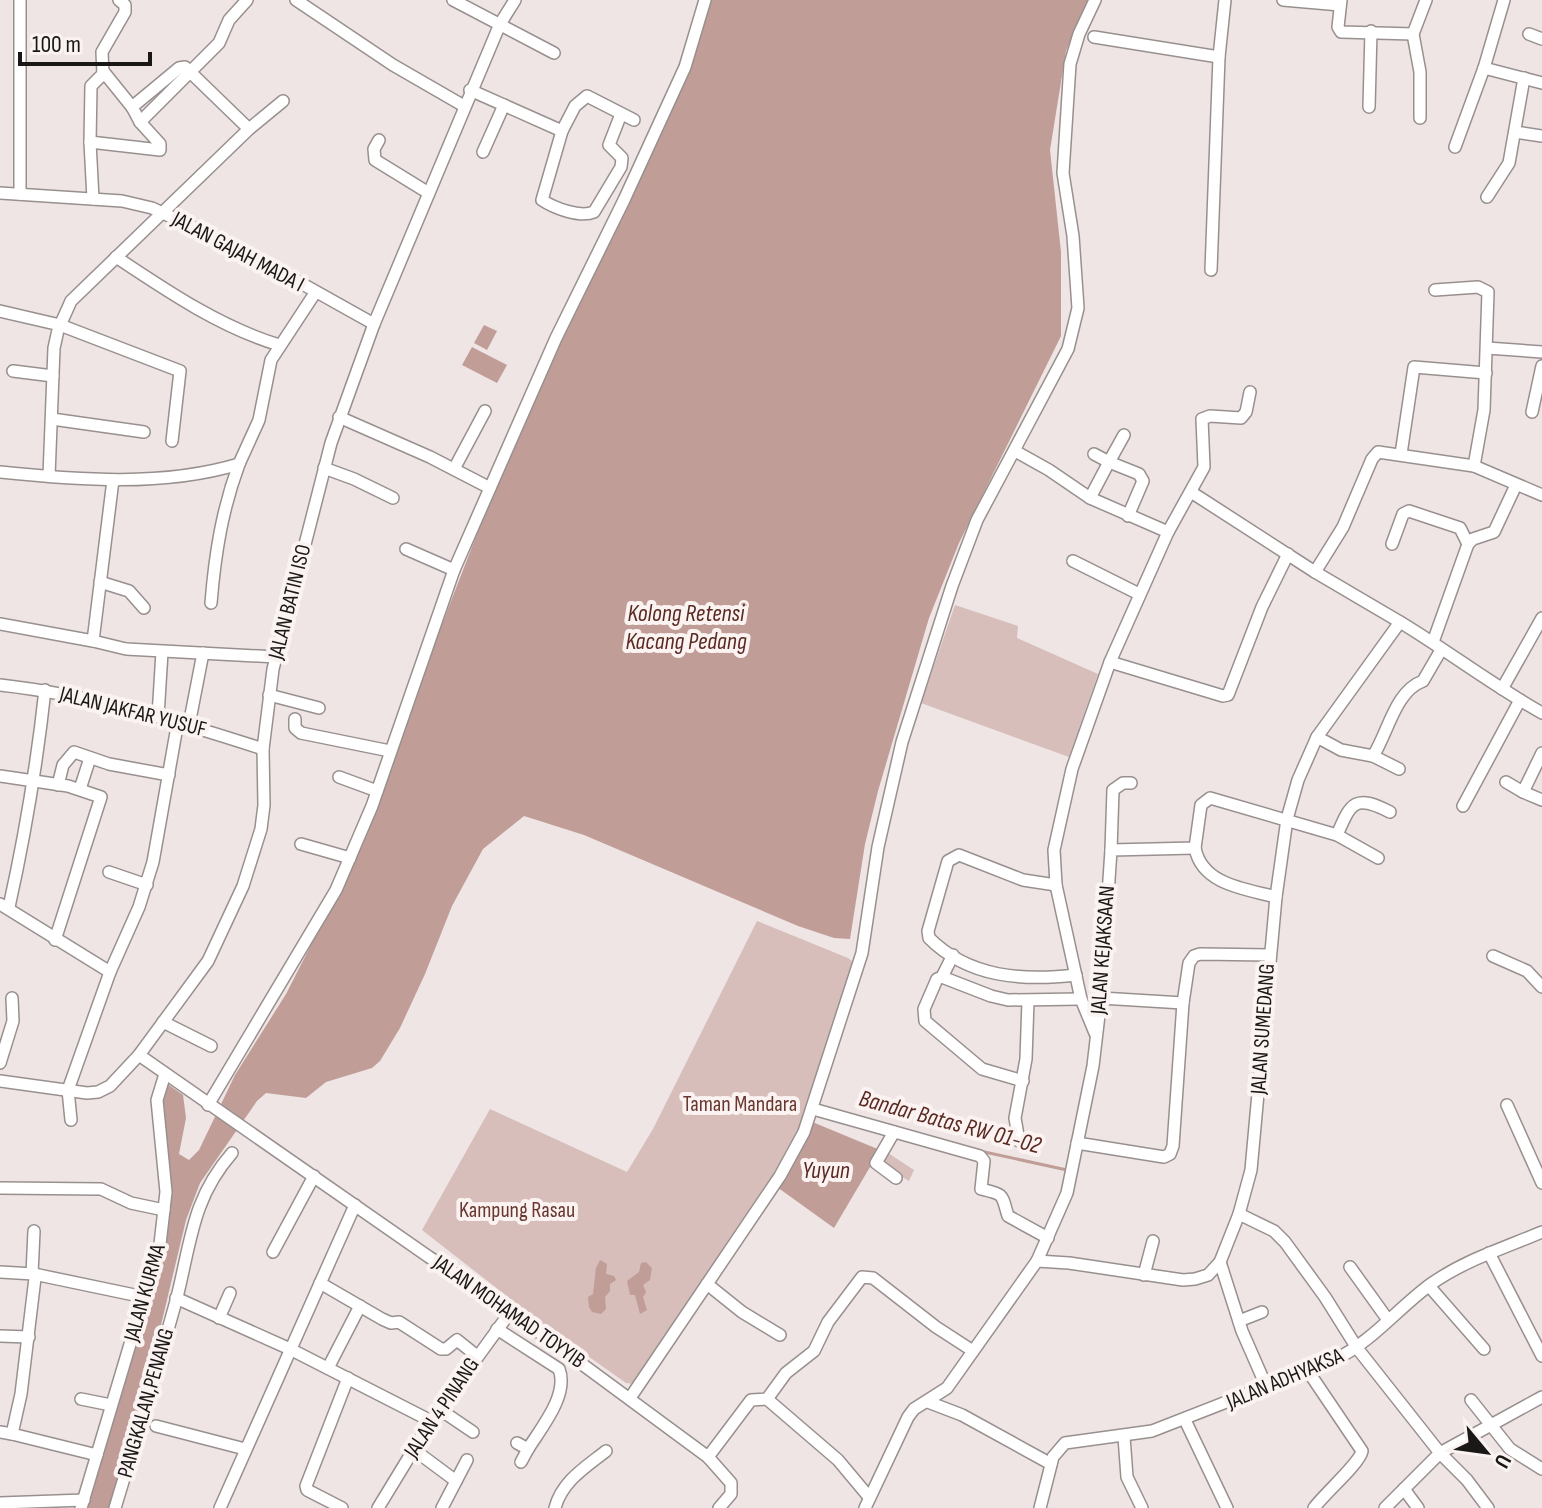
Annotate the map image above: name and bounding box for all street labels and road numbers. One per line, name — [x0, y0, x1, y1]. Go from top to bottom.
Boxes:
street label: JALAN GAJAH MADA I — [166, 205, 309, 298]
street label: JALAN BATIN ISO — [262, 542, 317, 663]
street label: JALAN JAKFAR YUSUF — [56, 680, 209, 743]
street label: JALAN KEJAKSAAN — [1085, 885, 1121, 1016]
street label: JALAN SUMEDANG — [1245, 963, 1281, 1096]
street label: JALAN KURMA — [118, 1241, 172, 1346]
street label: JALAN MOHAMAD TOYYIB — [427, 1249, 590, 1375]
street label: PANGKALAN,PENANG — [112, 1325, 180, 1481]
street label: JALAN ADHYAKSA — [1222, 1342, 1348, 1416]
street label: JALAN 4 PINANG — [398, 1352, 486, 1464]

